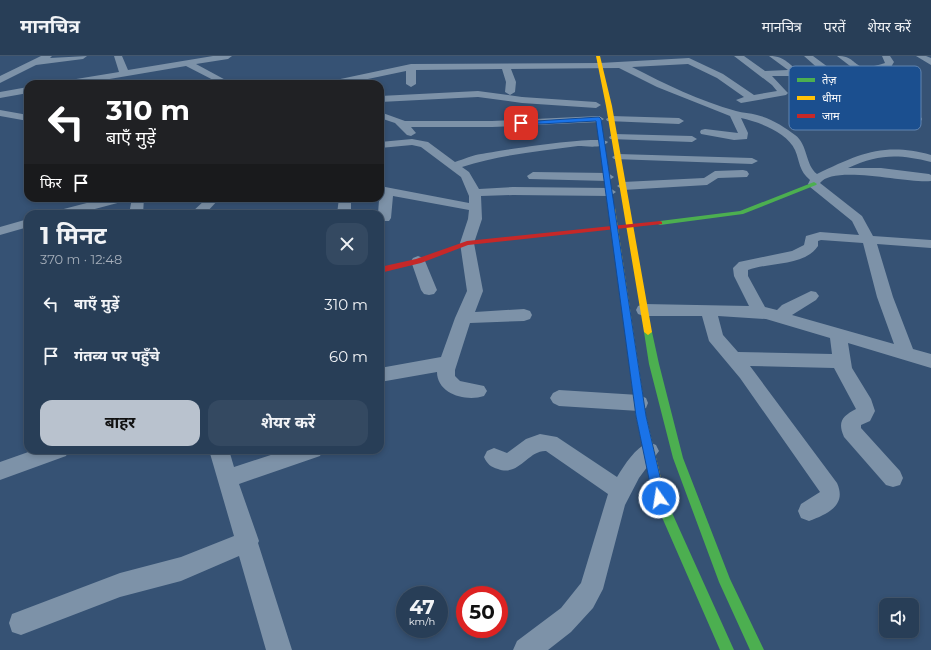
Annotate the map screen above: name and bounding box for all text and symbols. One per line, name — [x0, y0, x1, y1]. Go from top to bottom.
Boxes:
text: मानचित्र — [20, 15, 80, 38]
text: मानचित्र — [762, 18, 802, 36]
text: परतें — [824, 18, 845, 36]
text: शेयर करें — [867, 18, 911, 36]
legend — [789, 66, 921, 130]
text: तेज़ — [822, 73, 837, 87]
text: धीमा — [822, 91, 841, 105]
text: 310 m — [106, 93, 190, 127]
icon: left — [40, 96, 92, 148]
pin — [504, 106, 538, 140]
text: जाम — [822, 109, 840, 123]
icon: arrive — [510, 112, 532, 134]
text: बाएँ मुड़ें — [106, 127, 156, 149]
icon: arrive — [70, 172, 92, 194]
text: फिर — [40, 173, 62, 192]
text: 1 मिनट — [40, 221, 107, 250]
button: close — [326, 223, 368, 265]
text: 370 m · 12:48 — [40, 251, 122, 267]
icon: left — [40, 293, 62, 315]
text: बाएँ मुड़ें — [74, 294, 119, 313]
text: 310 m — [324, 295, 368, 314]
icon: arrive — [40, 345, 62, 367]
text: गंतव्य पर पहुँचे — [74, 346, 160, 365]
text: 60 m — [329, 347, 368, 366]
button: बाहर — [40, 400, 200, 446]
button: शेयर करें — [208, 400, 368, 446]
position arrow — [638, 477, 680, 519]
speed limit sign: 50 — [456, 586, 508, 638]
text: 47 — [409, 595, 435, 619]
map controls — [879, 598, 919, 638]
button: sound — [879, 598, 919, 638]
text: km/h — [409, 615, 435, 628]

